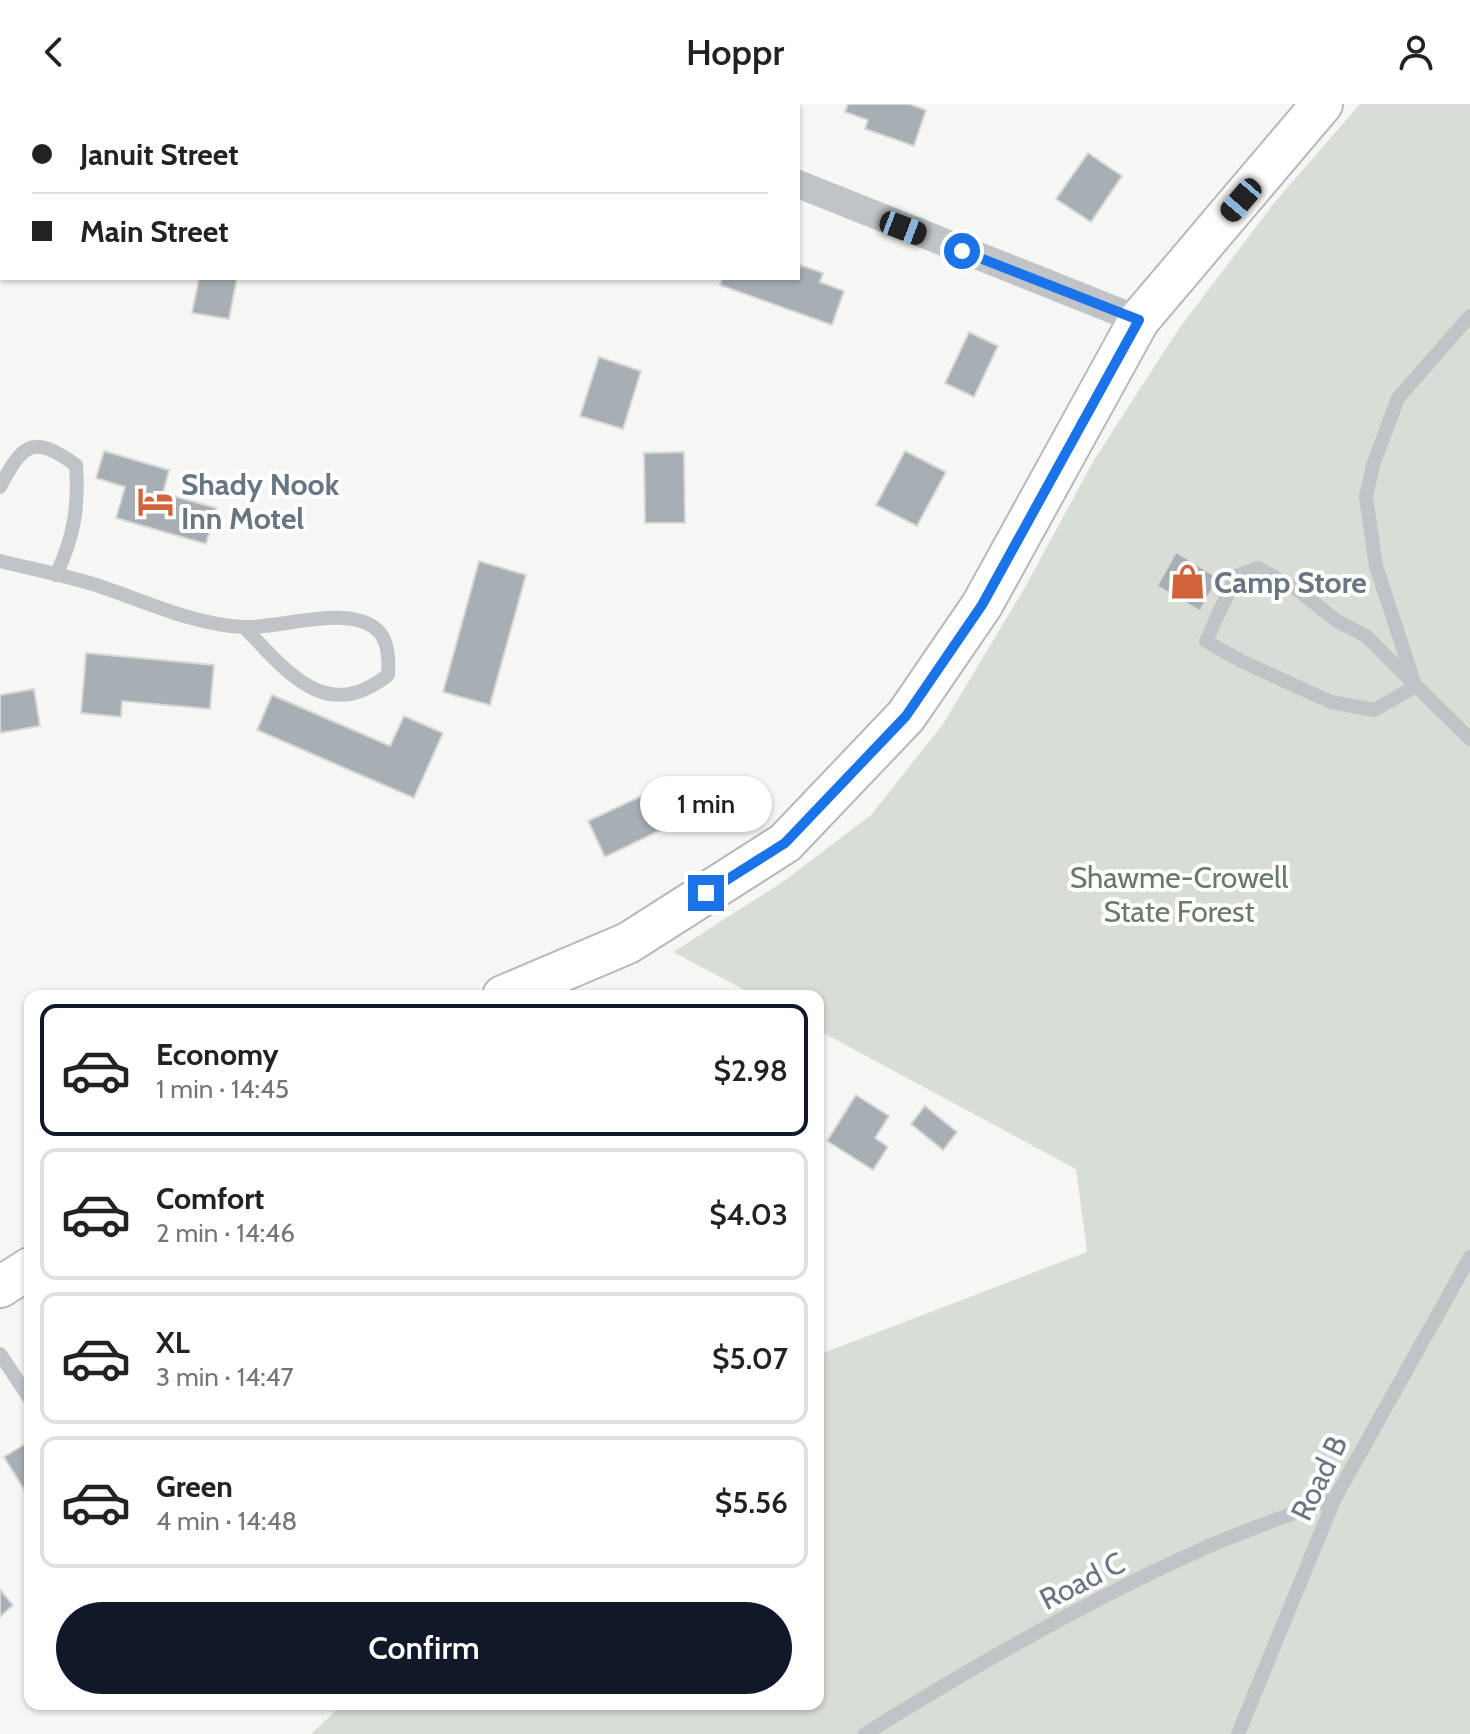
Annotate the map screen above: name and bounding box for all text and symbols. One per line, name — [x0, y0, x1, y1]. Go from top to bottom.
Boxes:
icon: back — [32, 30, 76, 74]
text: Hoppr — [686, 30, 784, 74]
icon: person — [1394, 30, 1438, 74]
text: Januit Street — [80, 136, 239, 173]
car — [1216, 174, 1266, 226]
car — [876, 208, 930, 248]
text: Main Street — [80, 213, 228, 250]
route start — [944, 233, 980, 269]
place label: Shady Nook Inn Motel — [181, 466, 340, 537]
hotel icon: Shady Nook Inn Motel — [136, 482, 174, 520]
shop icon: Camp Store — [1169, 563, 1207, 601]
place label: Camp Store — [1214, 564, 1367, 601]
callout: 1 min — [640, 777, 772, 833]
text: 1 min — [677, 788, 735, 820]
park label: Shawme-Crowell State Forest — [1070, 859, 1288, 930]
route end — [688, 875, 724, 911]
icon: car — [60, 1034, 132, 1106]
text: Economy — [156, 1036, 279, 1073]
text: $2.98 — [713, 1052, 788, 1089]
text: 1 min · 14:45 — [156, 1073, 289, 1105]
icon: car — [60, 1178, 132, 1250]
text: Comfort — [156, 1180, 264, 1217]
text: $4.03 — [709, 1196, 788, 1233]
text: 2 min · 14:46 — [156, 1217, 295, 1249]
icon: car — [60, 1322, 132, 1394]
text: XL — [156, 1324, 190, 1361]
text: $5.07 — [712, 1340, 788, 1377]
text: 3 min · 14:47 — [156, 1361, 294, 1393]
street label: Road B — [1283, 1429, 1355, 1526]
icon: car — [60, 1466, 132, 1538]
text: Green — [156, 1468, 233, 1505]
text: $5.56 — [715, 1484, 788, 1521]
text: 4 min · 14:48 — [156, 1505, 297, 1537]
street label: Road C — [1033, 1544, 1131, 1618]
button: Confirm — [56, 1602, 792, 1694]

